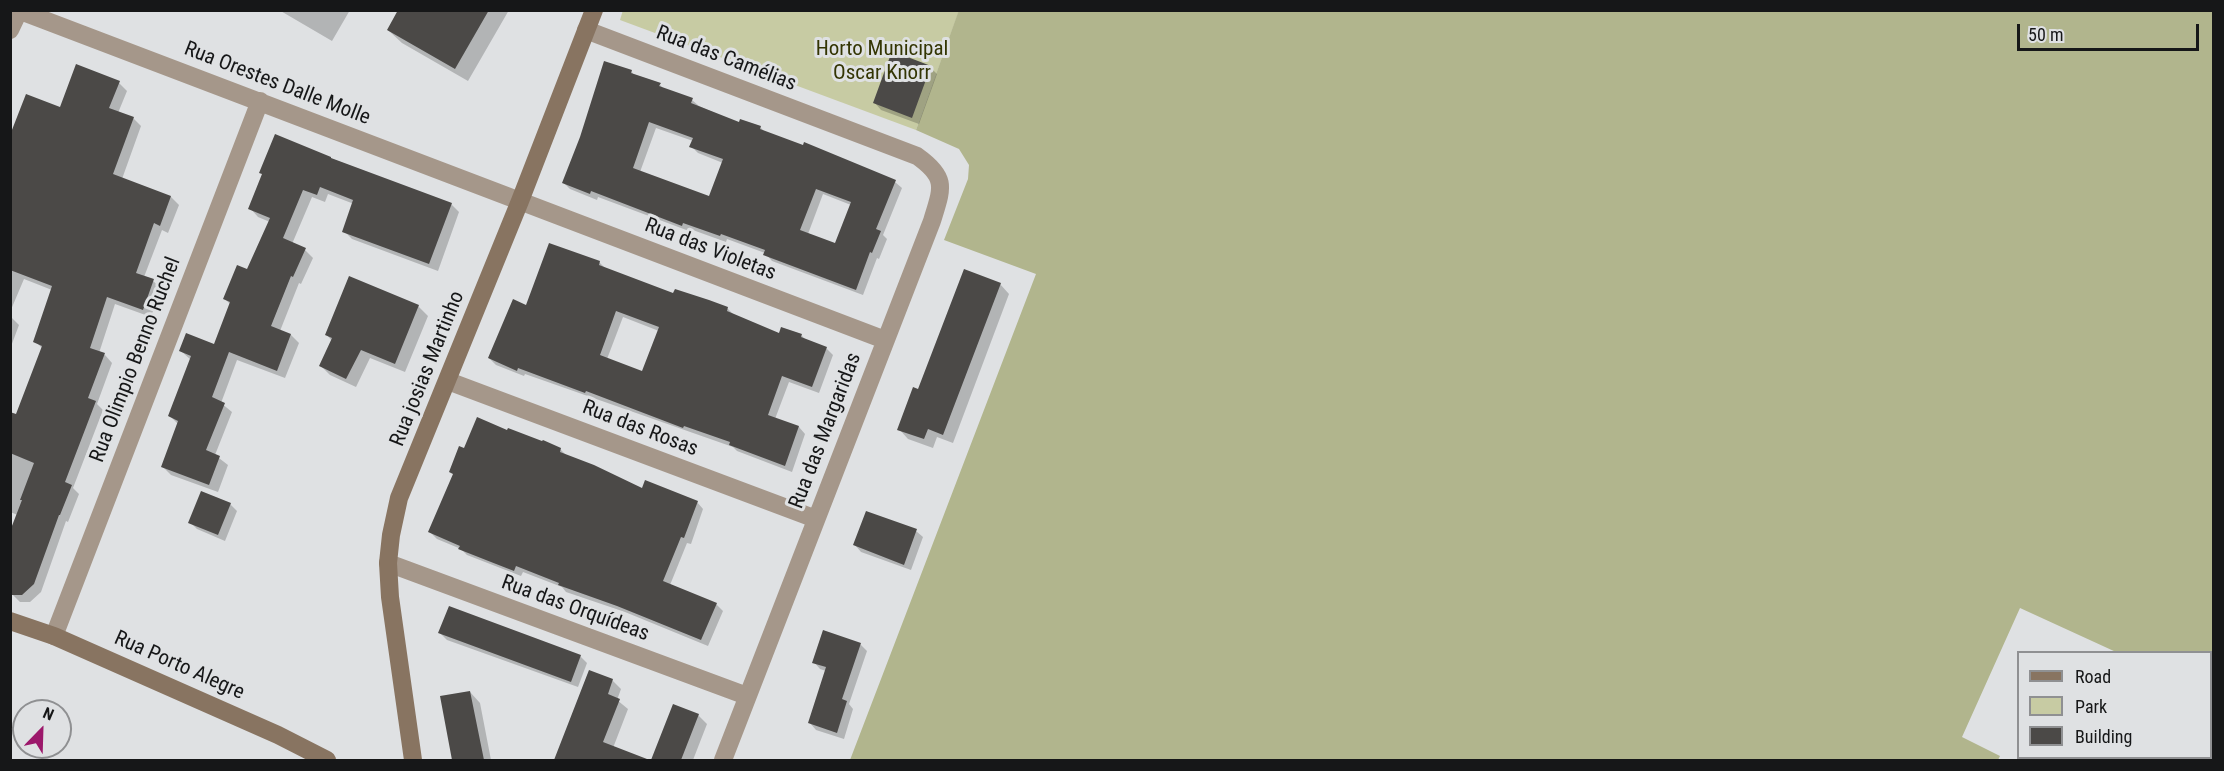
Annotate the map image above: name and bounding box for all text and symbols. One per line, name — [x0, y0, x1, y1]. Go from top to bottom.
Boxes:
scale bar — [2020, 12, 2202, 50]
street label: Rua das Camélias — [652, 21, 800, 97]
text: 50 m — [2028, 24, 2063, 45]
street label: Rua Orestes Dalle Molle — [180, 37, 374, 131]
park label: Horto Municipal Oscar Knorr — [816, 37, 948, 87]
street label: Rua das Violetas — [641, 213, 779, 287]
street label: Rua Olimpio Benno Ruchel — [85, 254, 187, 466]
street label: Rua josias Martinho — [385, 288, 471, 450]
street label: Rua das Margaridas — [785, 350, 867, 512]
street label: Rua das Rosas — [579, 395, 701, 463]
street label: Rua das Orquídeas — [498, 571, 652, 647]
street label: Rua Porto Alegre — [110, 626, 248, 706]
legend — [2017, 651, 2212, 759]
text: Road — [2075, 666, 2111, 687]
text: Park — [2075, 696, 2107, 717]
north arrow — [12, 699, 72, 759]
text: N — [40, 703, 57, 724]
text: Building — [2075, 726, 2132, 747]

